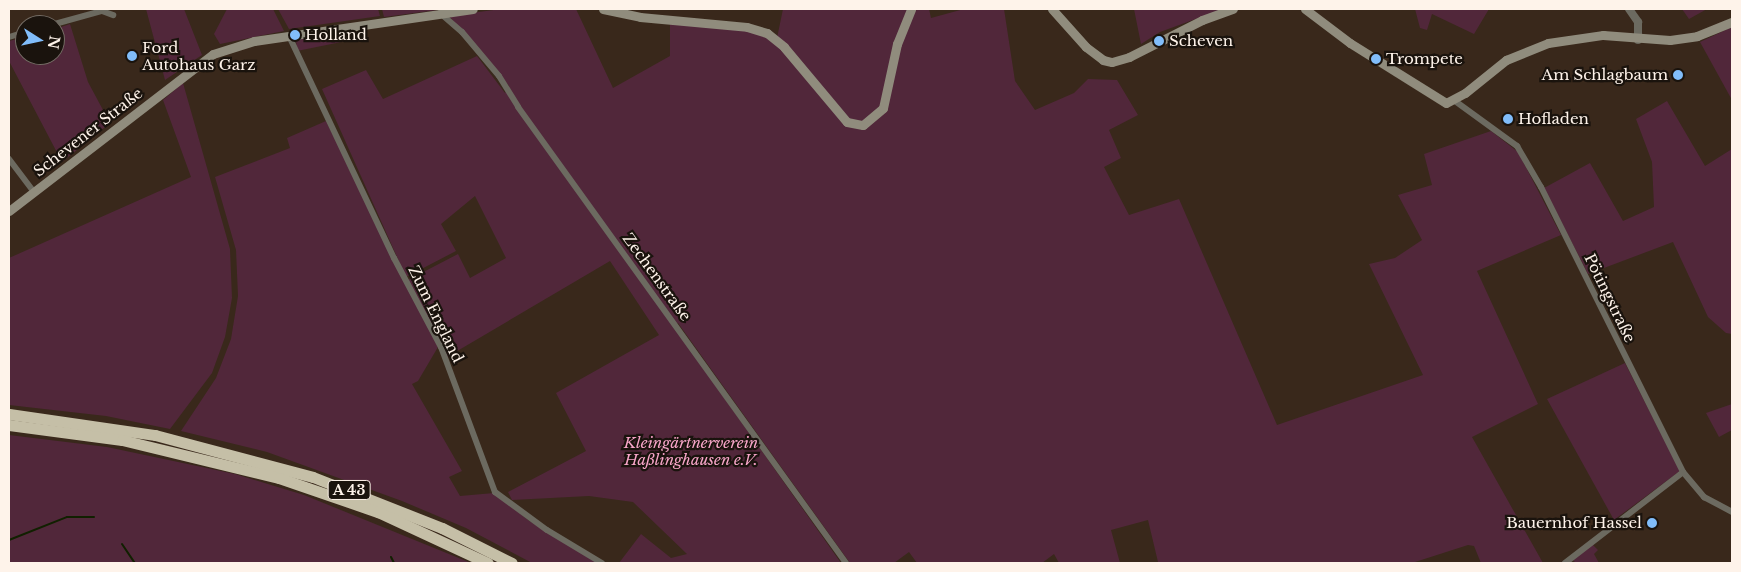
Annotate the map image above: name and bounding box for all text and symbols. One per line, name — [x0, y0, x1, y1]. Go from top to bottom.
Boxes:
north arrow — [15, 15, 65, 65]
place label: Holland — [305, 26, 367, 44]
marker: Holland — [289, 29, 301, 41]
place label: Scheven — [1169, 32, 1233, 50]
text: N — [44, 34, 64, 50]
marker: Scheven — [1153, 35, 1165, 47]
place label: Ford Autohaus Garz — [142, 38, 256, 73]
marker: Ford Autohaus Garz — [126, 50, 138, 62]
place label: Trompete — [1386, 50, 1463, 68]
marker: Trompete — [1370, 53, 1382, 65]
place label: Am Schlagbaum — [1542, 66, 1668, 84]
marker: Am Schlagbaum — [1672, 69, 1684, 81]
street label: Schevener Straße — [30, 84, 146, 180]
place label: Hofladen — [1518, 110, 1589, 128]
marker: Hofladen — [1502, 113, 1514, 125]
street label: Zechenstraße — [619, 230, 695, 324]
street label: Pötingstraße — [1581, 251, 1639, 345]
street label: Zum England — [405, 263, 467, 365]
park label: Kleingärtnerverein Haßlinghausen e.V. — [624, 433, 758, 468]
road number: A 43 — [326, 478, 372, 502]
place label: Bauernhof Hassel — [1506, 514, 1642, 532]
marker: Bauernhof Hassel — [1646, 517, 1658, 529]

